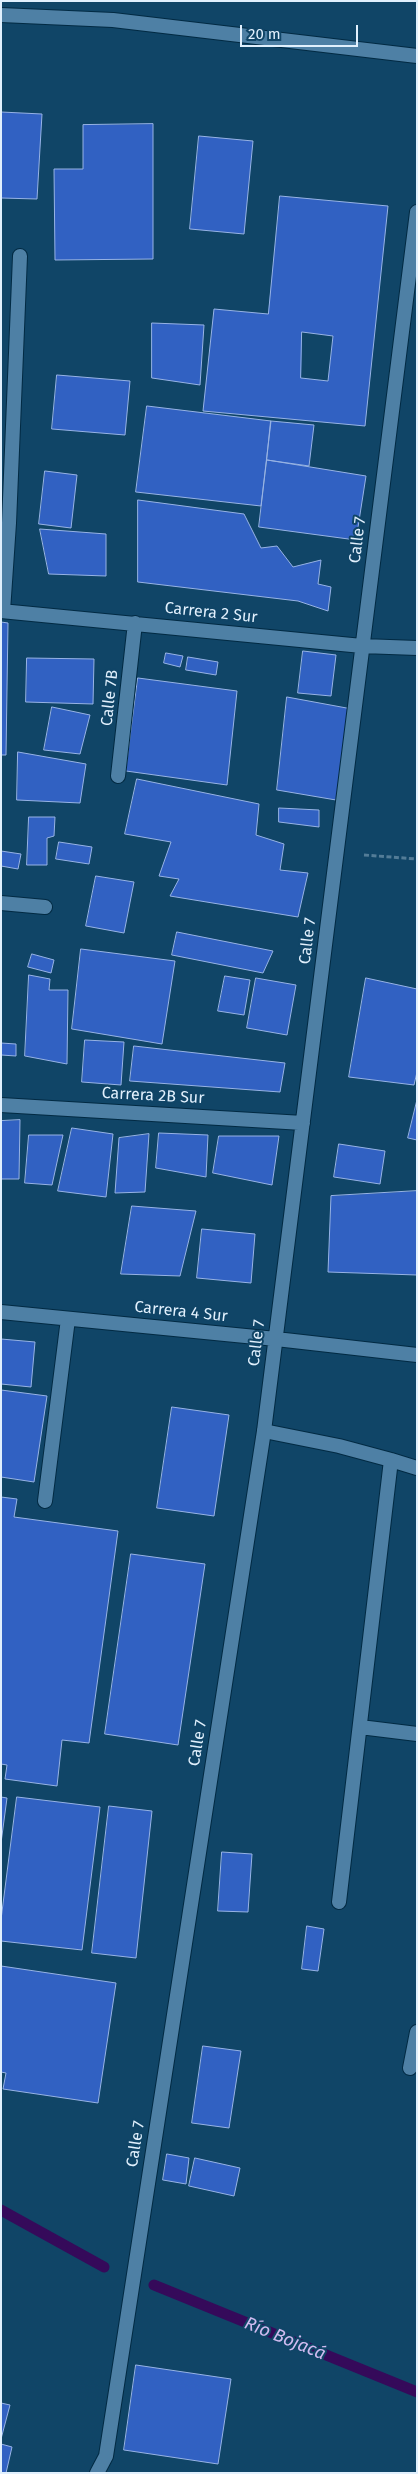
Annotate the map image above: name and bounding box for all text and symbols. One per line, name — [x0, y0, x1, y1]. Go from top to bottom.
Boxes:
scale bar — [243, 15, 360, 47]
text: 20 m — [248, 25, 281, 43]
street label: Calle 7 — [346, 516, 370, 564]
street label: Carrera 2 Sur — [164, 599, 258, 627]
street label: Calle 7B — [98, 669, 122, 727]
street label: Calle 7 — [296, 917, 320, 965]
street label: Carrera 2B Sur — [101, 1084, 205, 1108]
street label: Carrera 4 Sur — [133, 1298, 229, 1326]
street label: Calle 7 — [245, 1319, 269, 1367]
street label: Calle 7 — [185, 1718, 211, 1768]
street label: Calle 7 — [123, 2119, 149, 2169]
water label: Río Bojacá — [241, 2313, 329, 2365]

